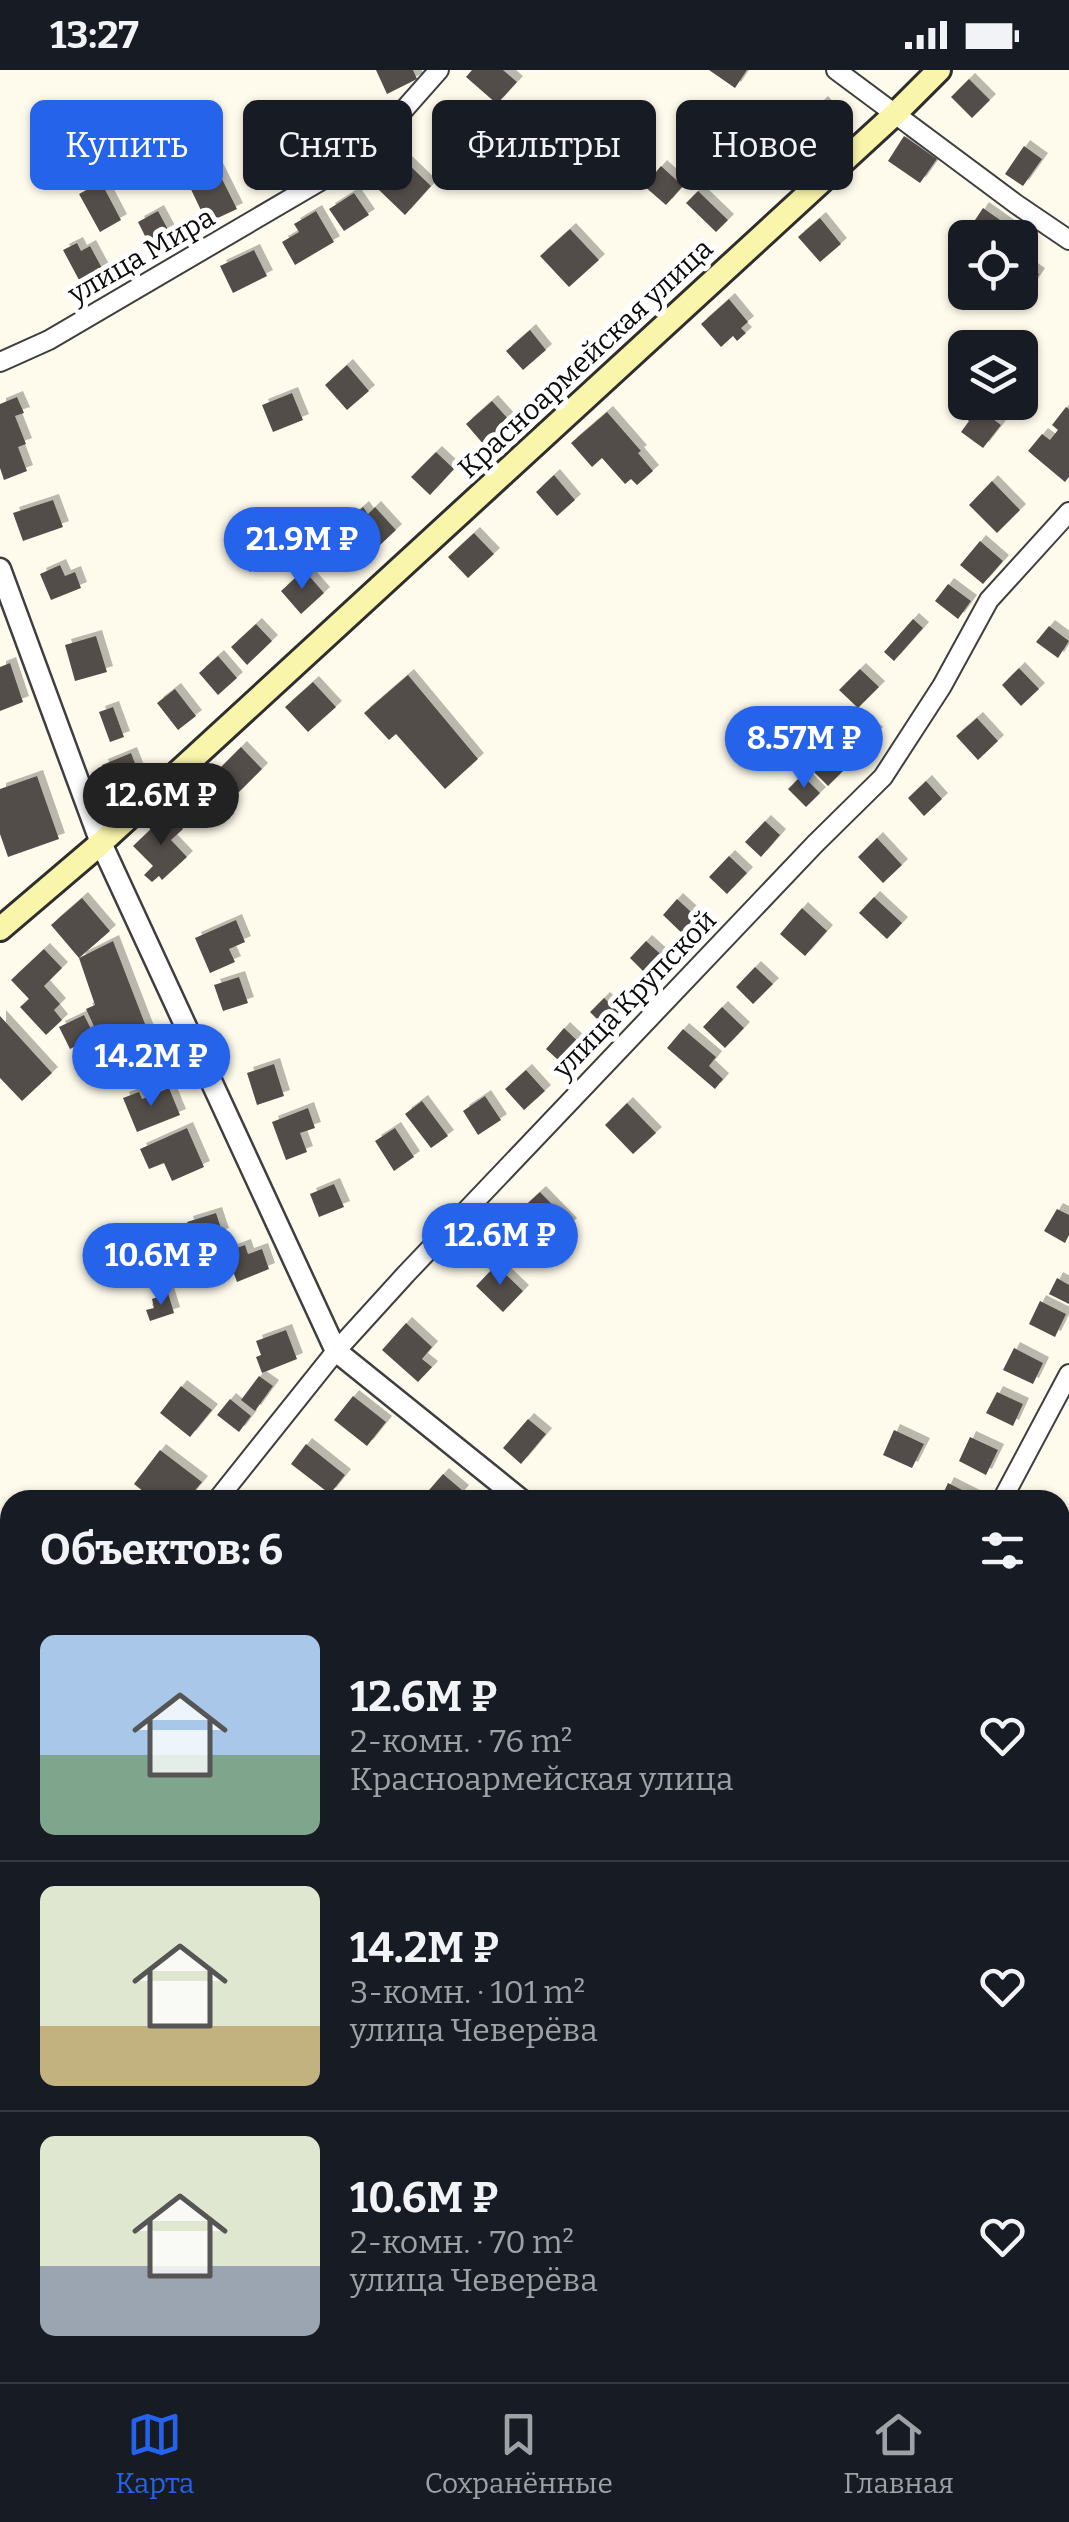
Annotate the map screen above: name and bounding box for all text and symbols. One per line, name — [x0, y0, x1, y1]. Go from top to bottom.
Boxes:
text: 13:27 — [50, 12, 139, 58]
chip: Купить — [30, 100, 223, 190]
chip: Снять — [243, 100, 412, 190]
chip: Фильтры — [432, 100, 656, 190]
chip: Новое — [676, 100, 853, 190]
street label: улица Мира — [61, 200, 220, 311]
map controls — [948, 220, 1038, 420]
button: locate — [948, 220, 1038, 310]
street label: Красноармейская улица — [451, 232, 719, 485]
button: layers — [948, 330, 1038, 420]
pin: 21.9M ₽ — [210, 507, 394, 592]
text: 21.9M ₽ — [246, 520, 358, 558]
pin: 8.57M ₽ — [712, 706, 896, 791]
text: 8.57M ₽ — [747, 719, 861, 757]
pin: 12.6M ₽ — [69, 763, 253, 848]
text: 12.6M ₽ — [105, 776, 217, 814]
street label: улица Крупской — [545, 903, 723, 1086]
pin: 14.2M ₽ — [59, 1024, 243, 1109]
text: 14.2M ₽ — [94, 1037, 208, 1075]
pin: 12.6M ₽ — [408, 1203, 592, 1288]
text: 12.6M ₽ — [444, 1216, 556, 1254]
pin: 10.6M ₽ — [69, 1223, 253, 1308]
text: 10.6M ₽ — [105, 1236, 218, 1274]
icon: filters — [975, 1523, 1030, 1578]
text: Объектов: 6 — [40, 1525, 283, 1575]
text: 12.6M ₽ — [350, 1672, 497, 1722]
icon: home — [120, 1675, 240, 1795]
icon: heart — [975, 1708, 1030, 1763]
text: 2-комн. · 76 m² — [350, 1722, 572, 1760]
text: Красноармейская улица — [350, 1760, 734, 1798]
text: 14.2M ₽ — [350, 1923, 499, 1973]
icon: home — [120, 1926, 240, 2046]
icon: heart — [975, 1959, 1030, 2014]
text: 3-комн. · 101 m² — [350, 1973, 585, 2011]
text: улица Чеверёва — [350, 2011, 598, 2049]
text: 10.6M ₽ — [350, 2173, 498, 2223]
icon: home — [120, 2176, 240, 2296]
icon: heart — [975, 2209, 1030, 2264]
text: 2-комн. · 70 m² — [350, 2223, 574, 2261]
text: улица Чеверёва — [350, 2261, 598, 2299]
tab: Карта — [115, 2407, 194, 2500]
tab: Сохранённые — [425, 2407, 613, 2500]
tab: Главная — [843, 2407, 954, 2500]

